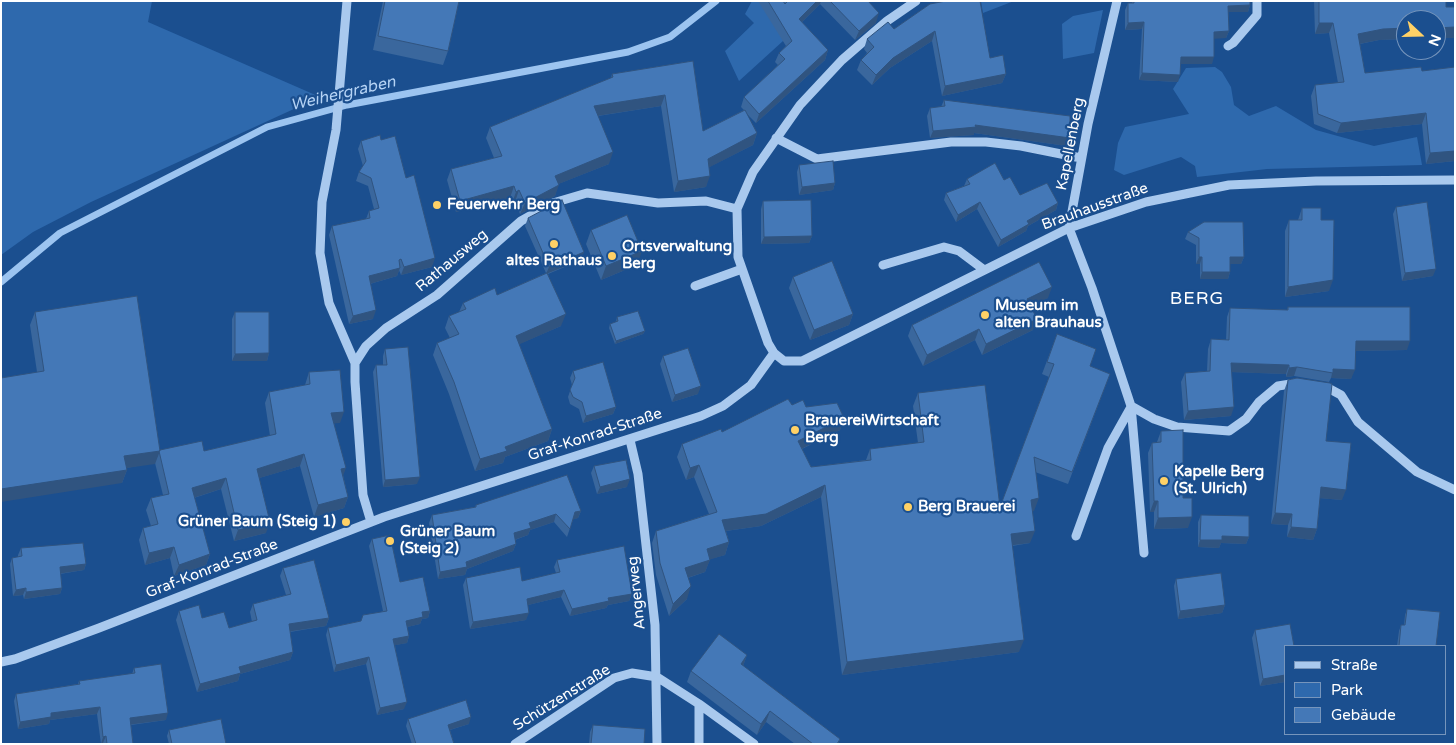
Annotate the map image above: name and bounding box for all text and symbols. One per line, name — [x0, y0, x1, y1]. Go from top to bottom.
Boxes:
north arrow — [1396, 10, 1446, 60]
text: N — [1425, 32, 1444, 48]
water label: Weihergraben — [289, 73, 397, 115]
street label: Kapellenberg — [1053, 96, 1089, 192]
street label: Brauhausstraße — [1039, 179, 1151, 235]
place label: Feuerwehr Berg — [447, 196, 560, 214]
marker: Feuerwehr Berg — [431, 199, 443, 211]
street label: Rathausweg — [412, 226, 492, 296]
marker: altes Rathaus — [548, 238, 560, 250]
place label: Ortsverwaltung Berg — [622, 238, 732, 273]
marker: Ortsverwaltung Berg — [606, 250, 618, 262]
place label: altes Rathaus — [506, 252, 602, 270]
district label: BERG — [1169, 288, 1225, 310]
place label: Museum im alten Brauhaus — [995, 297, 1102, 332]
marker: Museum im alten Brauhaus — [979, 309, 991, 321]
street label: Graf-Konrad-Straße — [526, 405, 664, 465]
place label: BrauereiWirtschaft Berg — [805, 412, 939, 447]
marker: BrauereiWirtschaft Berg — [789, 424, 801, 436]
place label: Kapelle Berg (St. Ulrich) — [1174, 463, 1264, 498]
marker: Kapelle Berg (St. Ulrich) — [1158, 475, 1170, 487]
place label: Berg Brauerei — [918, 498, 1015, 516]
marker: Berg Brauerei — [902, 501, 914, 513]
place label: Grüner Baum (Steig 1) — [178, 513, 336, 531]
marker: Grüner Baum (Steig 1) — [340, 516, 352, 528]
place label: Grüner Baum (Steig 2) — [400, 523, 495, 558]
marker: Grüner Baum (Steig 2) — [384, 535, 396, 547]
street label: Graf-Konrad-Straße — [143, 536, 281, 602]
street label: Angerweg — [624, 555, 650, 631]
legend — [1284, 645, 1446, 735]
text: Straße — [1331, 656, 1377, 674]
street label: Schützenstraße — [510, 661, 614, 735]
text: Park — [1331, 681, 1363, 699]
text: Gebäude — [1331, 706, 1396, 724]

